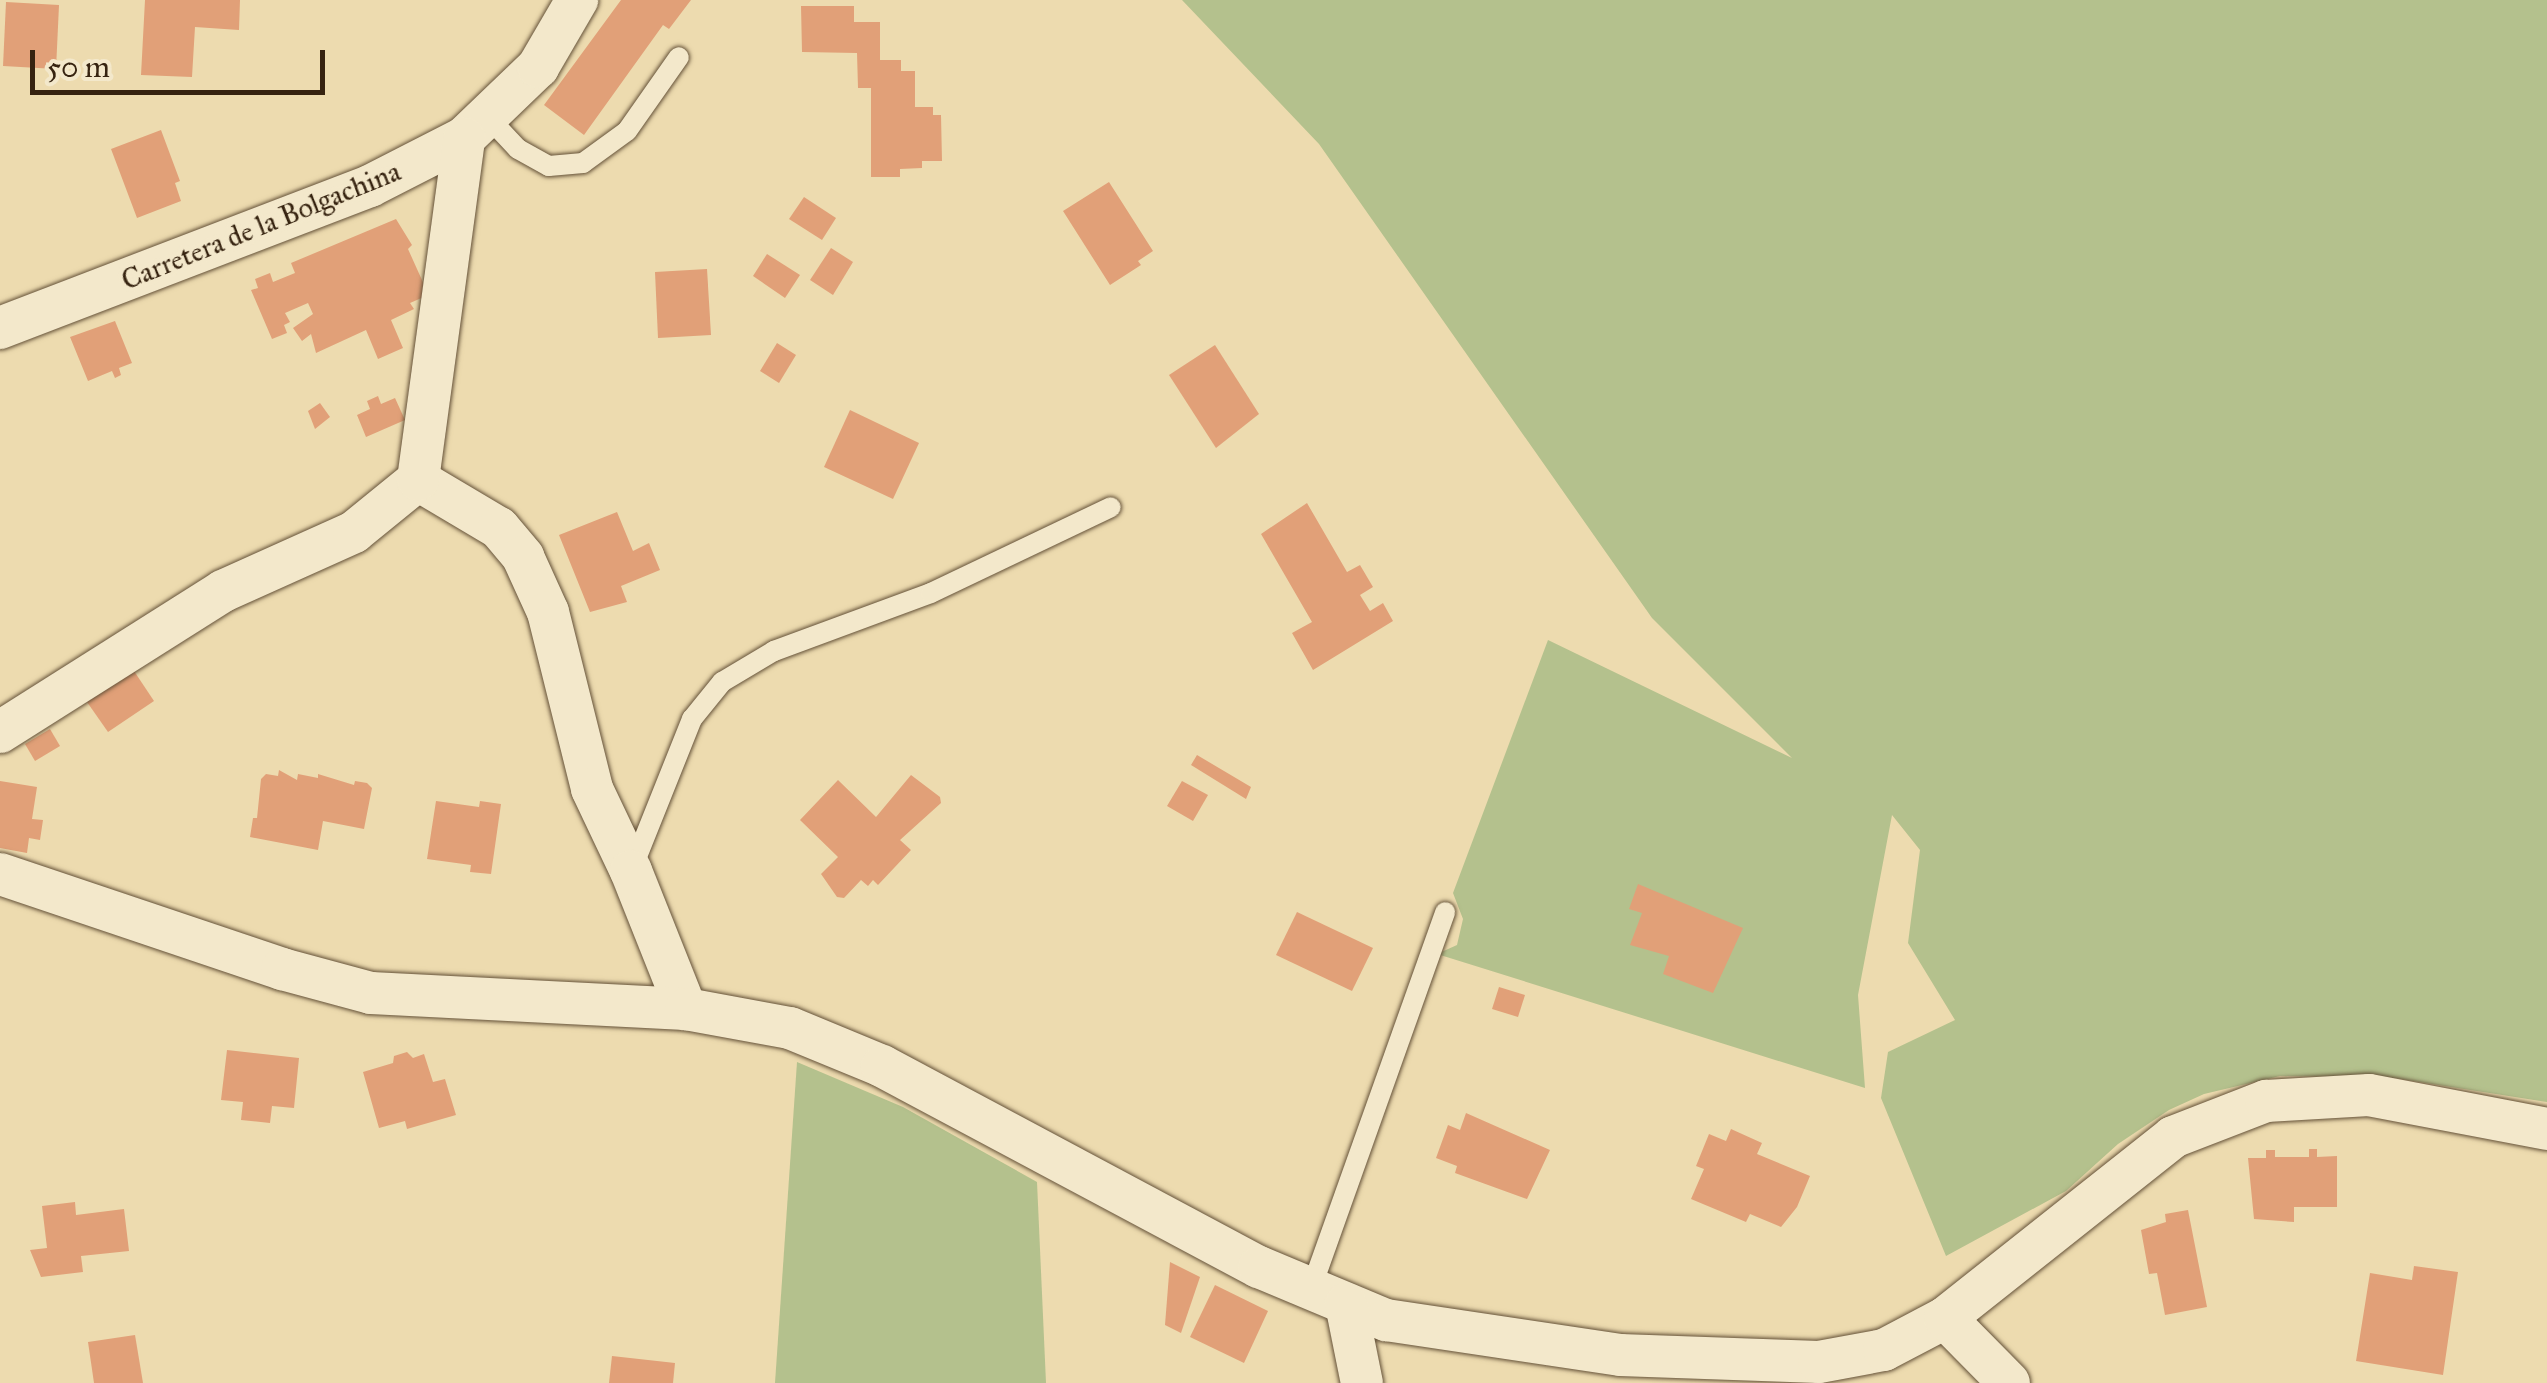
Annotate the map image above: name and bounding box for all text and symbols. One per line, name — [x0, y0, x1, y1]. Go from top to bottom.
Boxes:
scale bar — [35, 30, 330, 92]
text: 50 m — [47, 49, 110, 85]
street label: Carretera de la Bolgachina — [117, 155, 405, 297]

